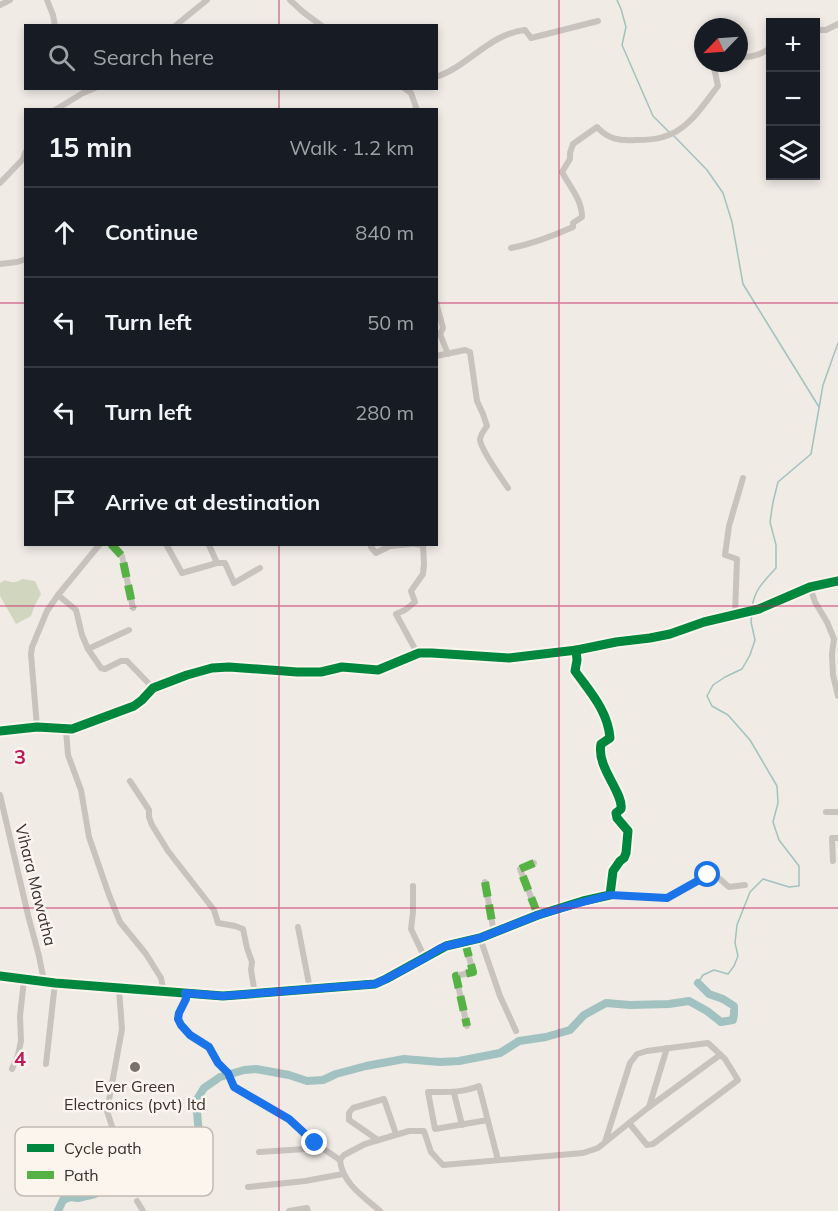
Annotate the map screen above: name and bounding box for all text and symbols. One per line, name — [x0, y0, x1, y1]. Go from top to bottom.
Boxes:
north arrow — [694, 18, 748, 72]
map controls — [766, 18, 820, 180]
button: + — [766, 18, 820, 72]
search box — [24, 24, 438, 90]
icon: search — [45, 41, 78, 74]
text: Search here — [93, 43, 214, 71]
button: − — [766, 72, 820, 126]
button: layers — [766, 126, 820, 180]
text: 15 min — [48, 131, 132, 164]
text: Walk · 1.2 km — [289, 135, 414, 160]
icon: ahead — [48, 216, 81, 249]
text: Continue — [105, 218, 198, 246]
text: 840 m — [355, 220, 414, 245]
icon: left — [48, 306, 81, 339]
text: Turn left — [105, 308, 192, 336]
text: 50 m — [367, 310, 414, 335]
icon: left — [48, 396, 81, 429]
text: Turn left — [105, 398, 192, 426]
text: 280 m — [355, 400, 414, 425]
icon: arrive — [48, 486, 81, 519]
text: Arrive at destination — [105, 488, 320, 516]
text: 3 — [14, 744, 26, 769]
street label: Vihara Mawatha — [11, 822, 61, 948]
route start — [694, 861, 720, 887]
text: 4 — [14, 1046, 26, 1071]
marker: Ever Green Electronics (pvt) ltd — [128, 1060, 142, 1074]
place label: Ever Green Electronics (pvt) ltd — [64, 1076, 206, 1114]
legend — [15, 1127, 213, 1196]
route end — [301, 1129, 327, 1155]
text: Cycle path — [64, 1138, 142, 1158]
text: Path — [64, 1165, 99, 1185]

